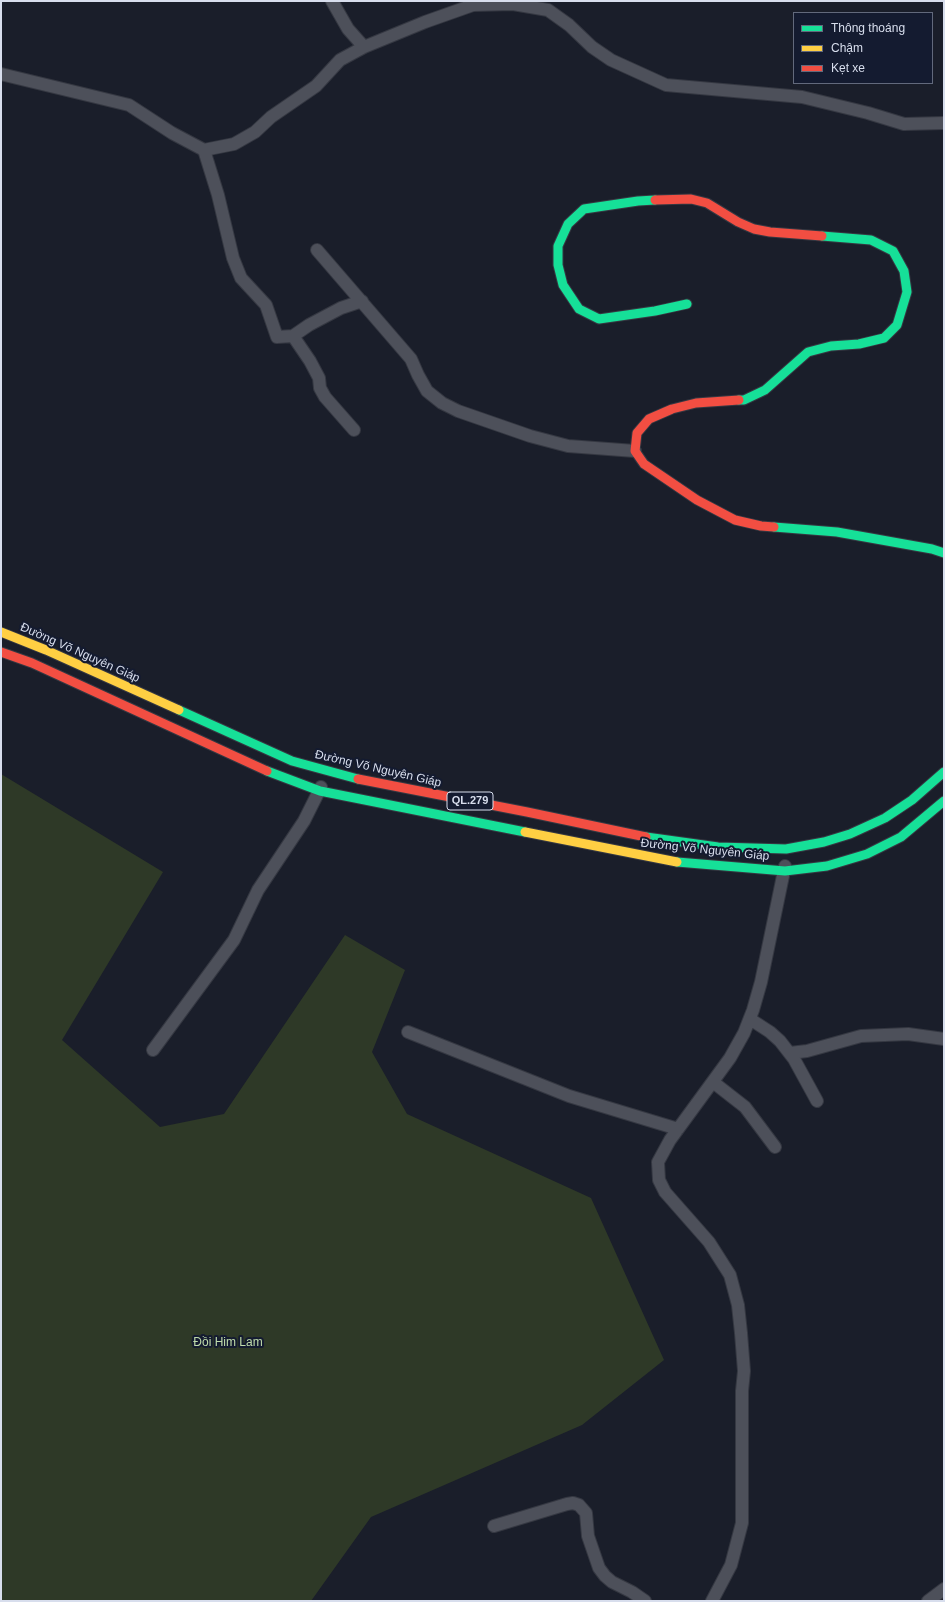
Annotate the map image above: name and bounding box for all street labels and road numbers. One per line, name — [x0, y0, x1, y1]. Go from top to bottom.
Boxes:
street label: Đường Võ Nguyên Giáp — [18, 620, 142, 686]
street label: Đường Võ Nguyên Giáp — [313, 747, 443, 791]
road number: QL.279 — [447, 792, 493, 810]
street label: Đường Võ Nguyên Giáp — [640, 836, 770, 864]

